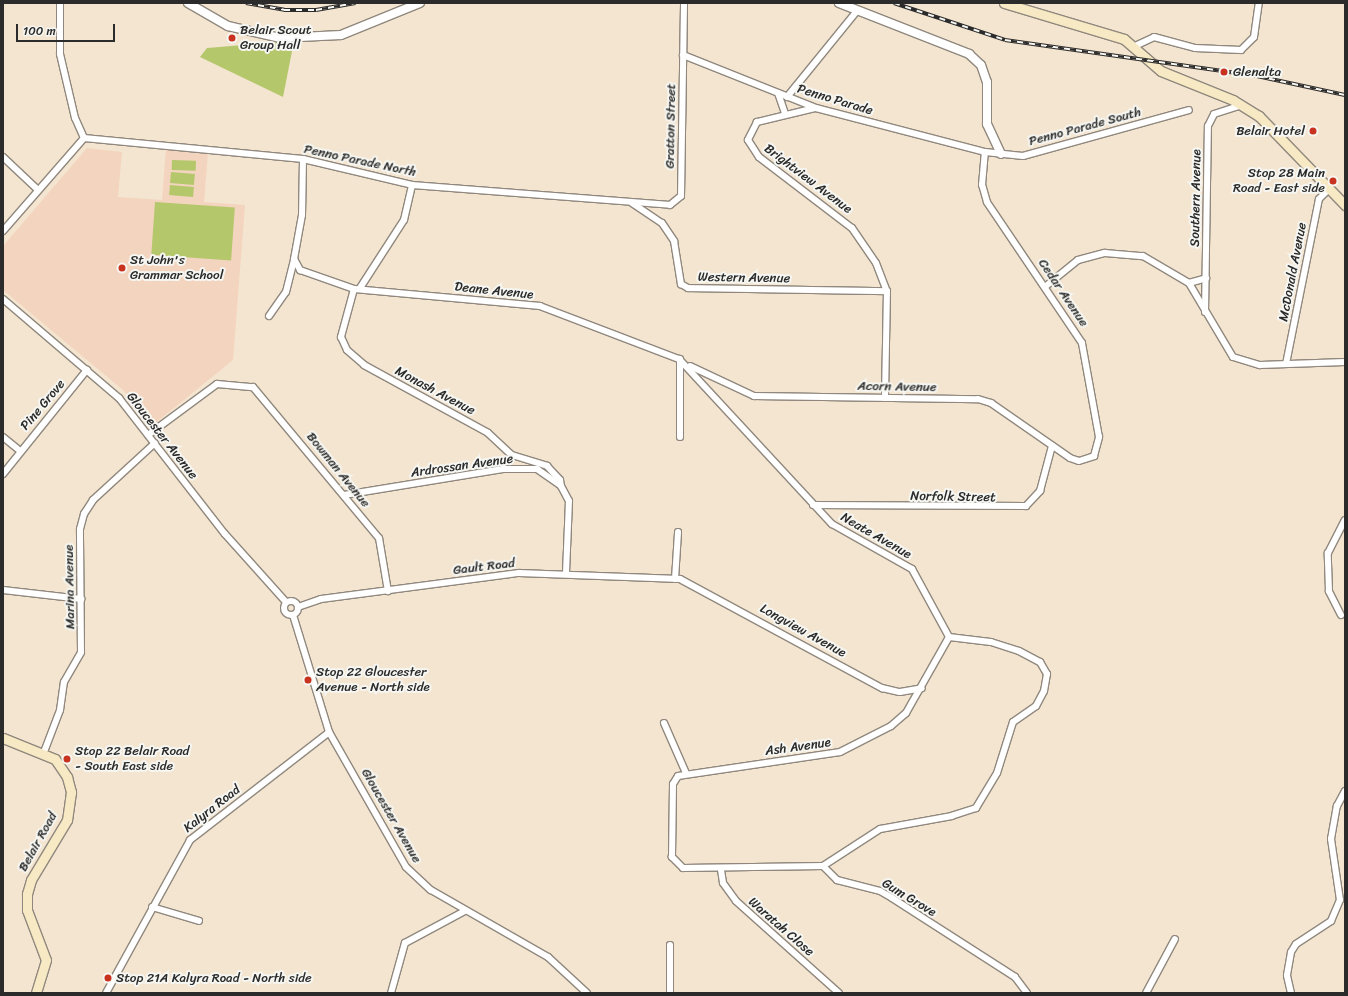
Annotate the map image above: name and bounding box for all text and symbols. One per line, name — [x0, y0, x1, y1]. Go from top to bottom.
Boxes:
scale bar — [18, 16, 117, 42]
text: 100 m — [23, 20, 56, 42]
place label: Belair Scout Group Hall — [240, 23, 311, 54]
marker: Belair Scout Group Hall — [227, 33, 237, 43]
place label: Glenalta — [1233, 64, 1281, 80]
marker: Glenalta — [1218, 66, 1230, 78]
street label: Penno Parade — [795, 81, 875, 119]
street label: Gratton Street — [662, 83, 680, 169]
street label: Penno Parade South — [1027, 105, 1143, 149]
place label: Belair Hotel — [1236, 123, 1305, 139]
marker: Belair Hotel — [1308, 126, 1318, 136]
street label: Penno Parade North — [302, 141, 418, 181]
street label: Brightview Avenue — [761, 141, 855, 217]
street label: Southern Avenue — [1187, 149, 1205, 247]
place label: Stop 28 Main Road - East side — [1232, 166, 1325, 197]
marker: Stop 28 Main Road - East side — [1328, 176, 1338, 186]
street label: McDonald Avenue — [1276, 221, 1310, 323]
place label: St John's Grammar School — [130, 253, 224, 284]
street label: Cedar Avenue — [1035, 256, 1091, 330]
marker: St John's Grammar School — [117, 263, 127, 273]
street label: Western Avenue — [698, 269, 790, 287]
street label: Deane Avenue — [454, 279, 534, 303]
street label: Monash Avenue — [392, 363, 478, 419]
street label: Pine Grove — [17, 377, 69, 433]
street label: Acorn Avenue — [857, 379, 937, 395]
street label: Gloucester Avenue — [123, 389, 201, 483]
street label: Bowman Avenue — [303, 429, 373, 511]
street label: Ardrossan Avenue — [410, 451, 514, 481]
street label: Norfolk Street — [910, 488, 996, 506]
street label: Neate Avenue — [838, 509, 914, 563]
street label: Marina Avenue — [61, 545, 79, 629]
street label: Gault Road — [452, 555, 516, 579]
street label: Longview Avenue — [757, 601, 849, 661]
place label: Stop 22 Gloucester Avenue - North side — [316, 665, 430, 696]
marker: Stop 22 Gloucester Avenue - North side — [303, 675, 313, 685]
street label: Ash Avenue — [764, 735, 832, 759]
place label: Stop 22 Belair Road - South East side — [75, 744, 189, 775]
marker: Stop 22 Belair Road - South East side — [62, 754, 72, 764]
street label: Gloucester Avenue — [358, 766, 424, 866]
street label: Kalyra Road — [180, 782, 244, 836]
street label: Belair Road — [15, 810, 61, 874]
street label: Gum Grove — [879, 876, 939, 920]
street label: Waratah Close — [745, 894, 817, 960]
place label: Stop 21A Kalyra Road - North side — [116, 970, 312, 986]
marker: Stop 21A Kalyra Road - North side — [103, 973, 113, 983]

